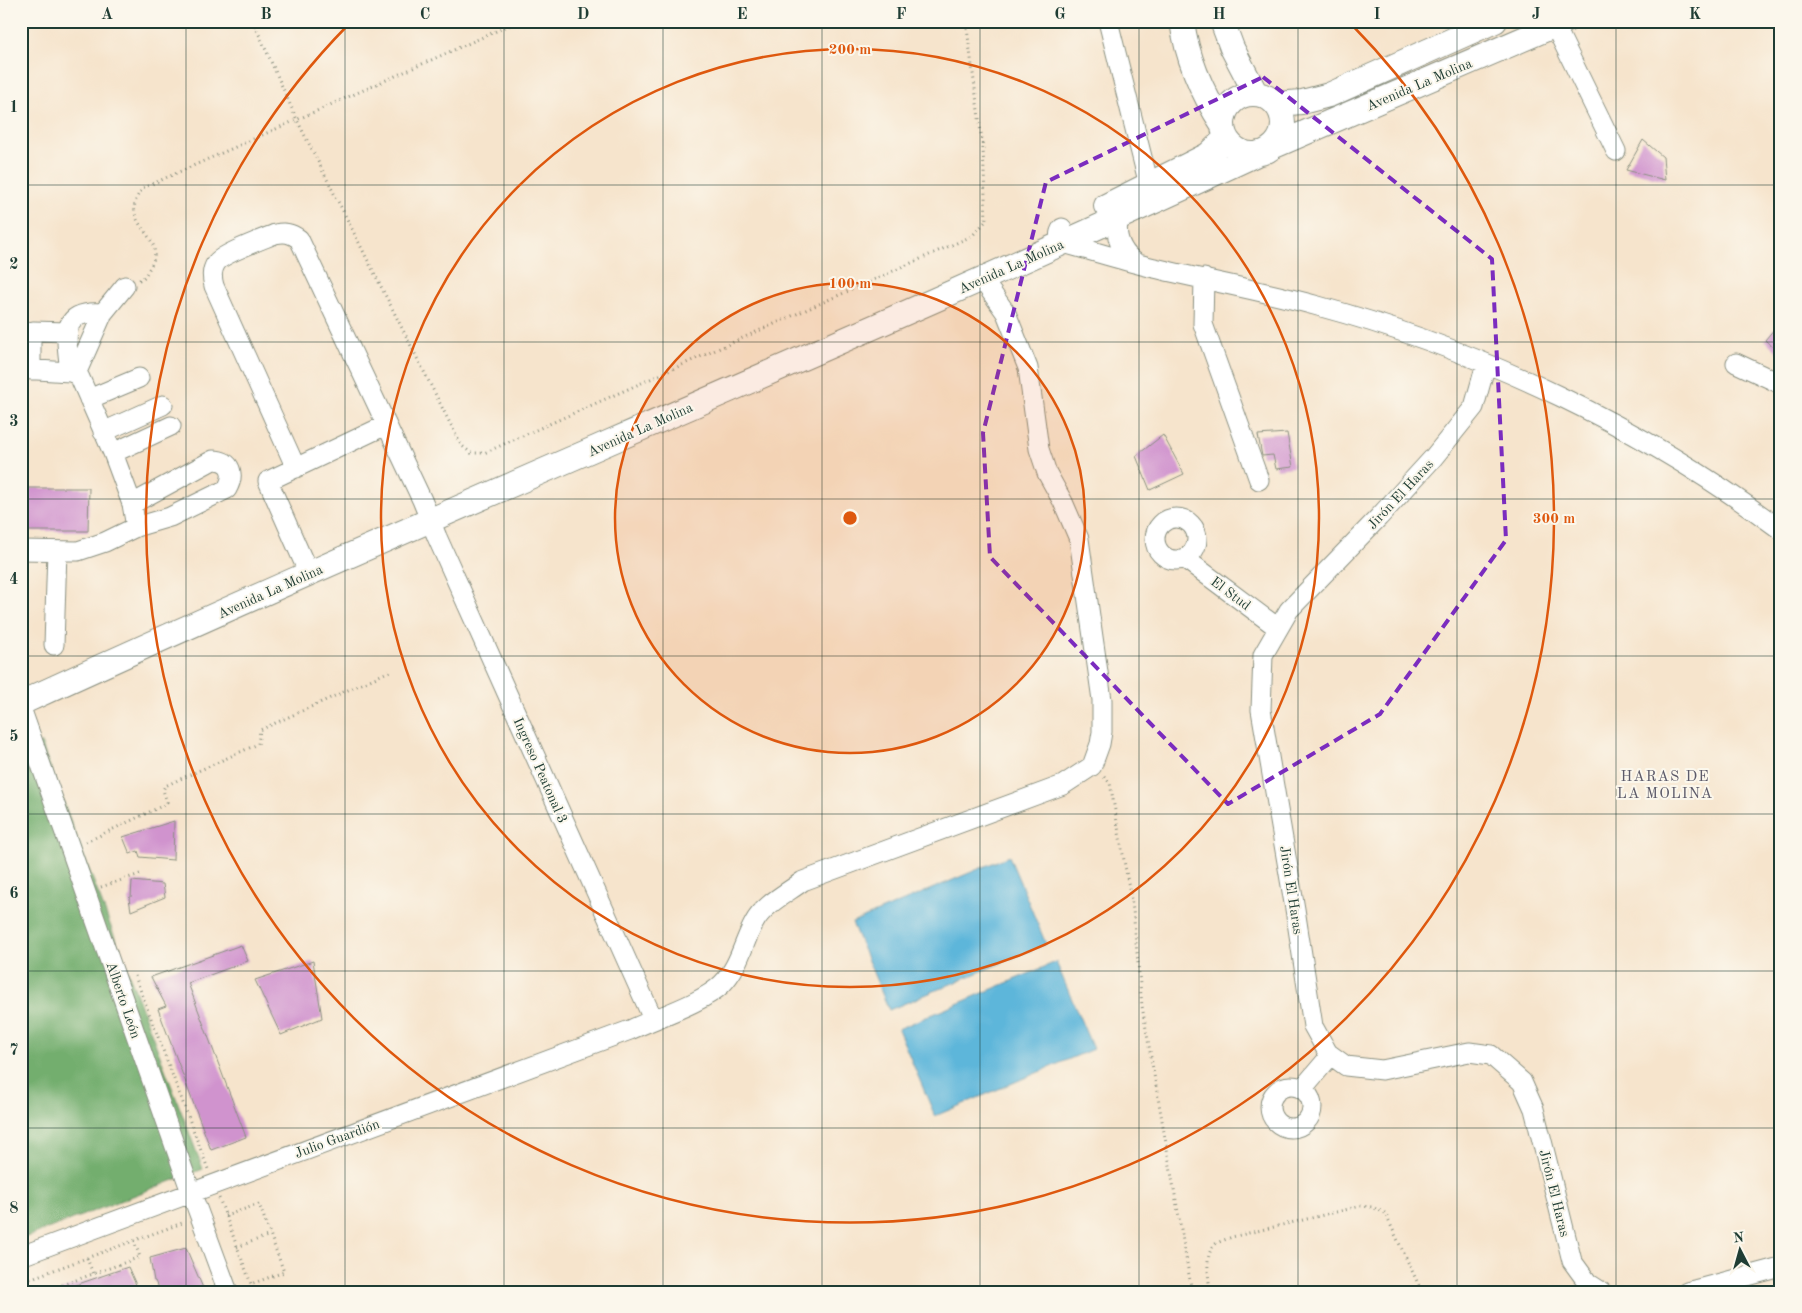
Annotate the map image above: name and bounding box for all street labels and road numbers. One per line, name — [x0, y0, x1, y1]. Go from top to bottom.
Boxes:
street label: Avenida La Molina — [1364, 56, 1474, 114]
street label: Avenida La Molina — [957, 237, 1066, 296]
street label: Avenida La Molina — [586, 400, 695, 459]
street label: Jirón El Haras — [1365, 457, 1436, 532]
street label: Avenida La Molina — [216, 562, 325, 621]
street label: El Stud — [1208, 574, 1253, 613]
street label: Ingreso Peatonal 3 — [510, 715, 570, 825]
street label: Jirón El Haras — [1277, 845, 1305, 935]
street label: Alberto León — [103, 960, 143, 1041]
street label: Julio Guardión — [293, 1117, 382, 1161]
street label: Jirón El Haras — [1536, 1148, 1572, 1238]

